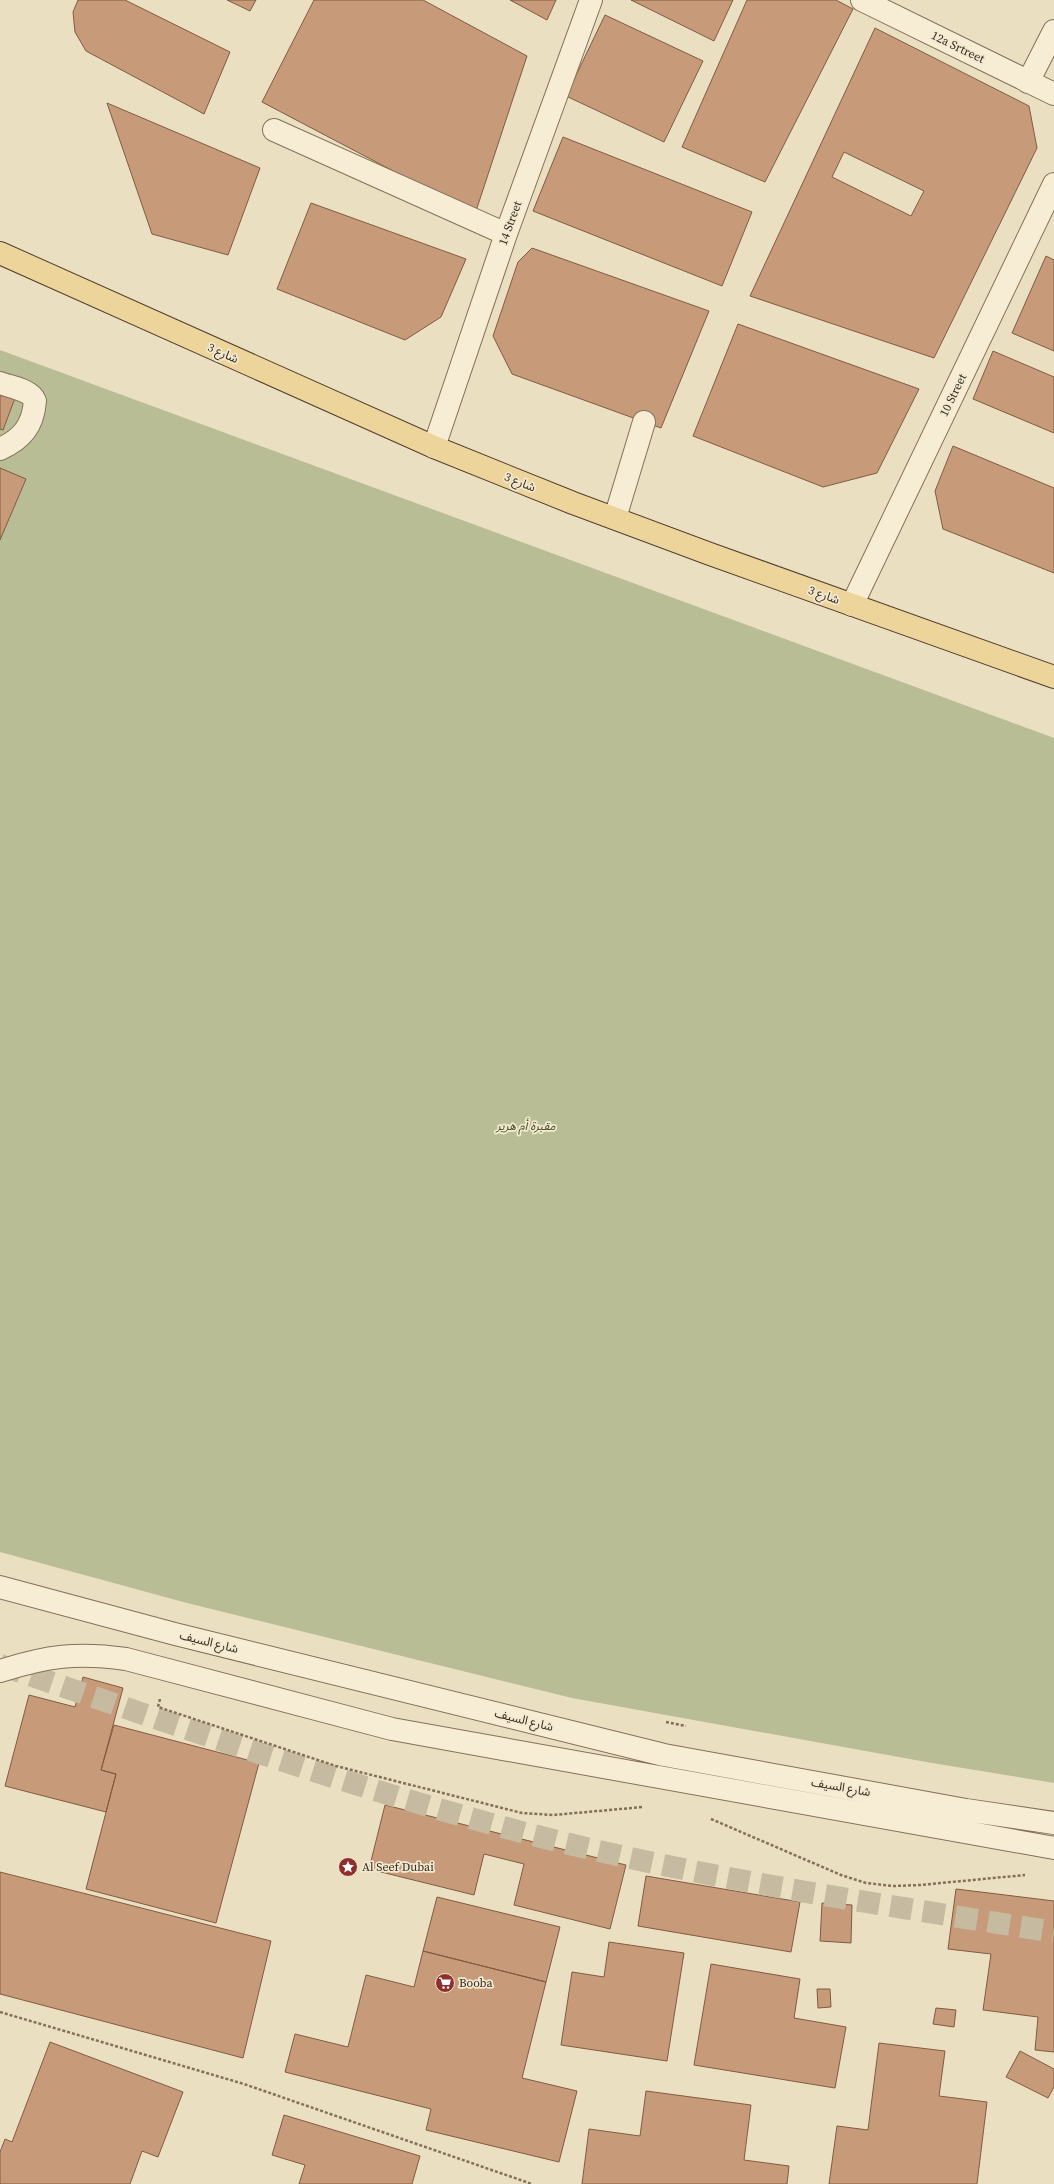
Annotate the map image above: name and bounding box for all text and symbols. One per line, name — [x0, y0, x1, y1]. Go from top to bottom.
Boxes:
street label: 12a Srtreet — [929, 27, 987, 67]
street label: 14 Street — [495, 199, 525, 247]
street label: شارع 3 — [205, 339, 241, 368]
street label: 10 Street — [936, 371, 970, 419]
street label: شارع 3 — [502, 469, 538, 496]
street label: شارع 3 — [806, 582, 842, 609]
park label: مقبرة أم هرير — [495, 1118, 556, 1135]
street label: شارع السيف — [178, 1627, 240, 1658]
street label: شارع السيف — [493, 1705, 555, 1736]
street label: شارع السيف — [810, 1774, 872, 1801]
place icon: Al Seef Dubai — [337, 1856, 359, 1878]
place label: Al Seef Dubai — [362, 1859, 434, 1875]
supermarket icon: Booba — [434, 1972, 456, 1994]
place label: Booba — [459, 1975, 494, 1991]

